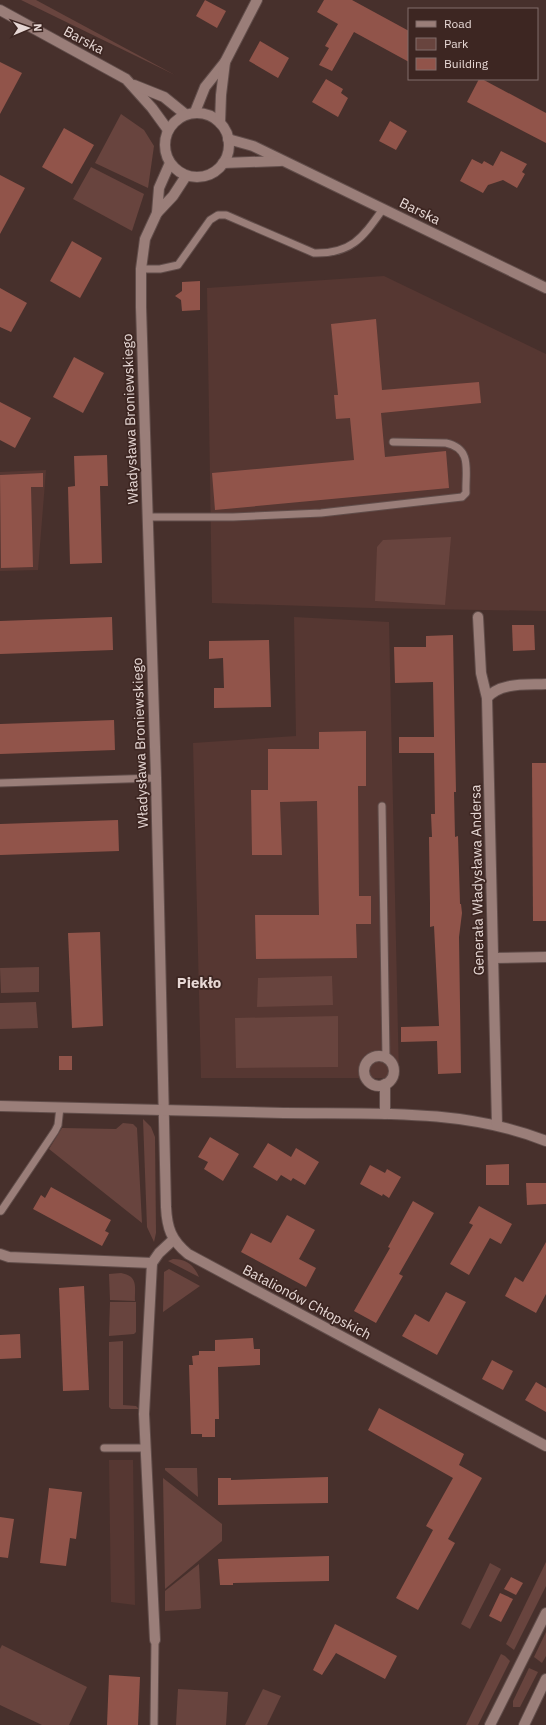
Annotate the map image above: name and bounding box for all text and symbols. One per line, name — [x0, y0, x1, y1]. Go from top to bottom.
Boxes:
north arrow — [8, 8, 48, 48]
legend — [408, 8, 538, 80]
text: Road — [444, 16, 472, 31]
street label: Barska — [61, 22, 108, 58]
text: N — [31, 23, 45, 32]
text: Park — [444, 36, 469, 51]
text: Building — [444, 56, 489, 71]
street label: Barska — [397, 193, 444, 229]
street label: Władysława Broniewskiego — [118, 333, 142, 505]
street label: Władysława Broniewskiego — [128, 657, 152, 829]
street label: Generała Władysława Andersa — [466, 784, 488, 976]
district label: Piekło — [177, 973, 221, 992]
street label: Batalionów Chłopskich — [240, 1260, 374, 1344]

